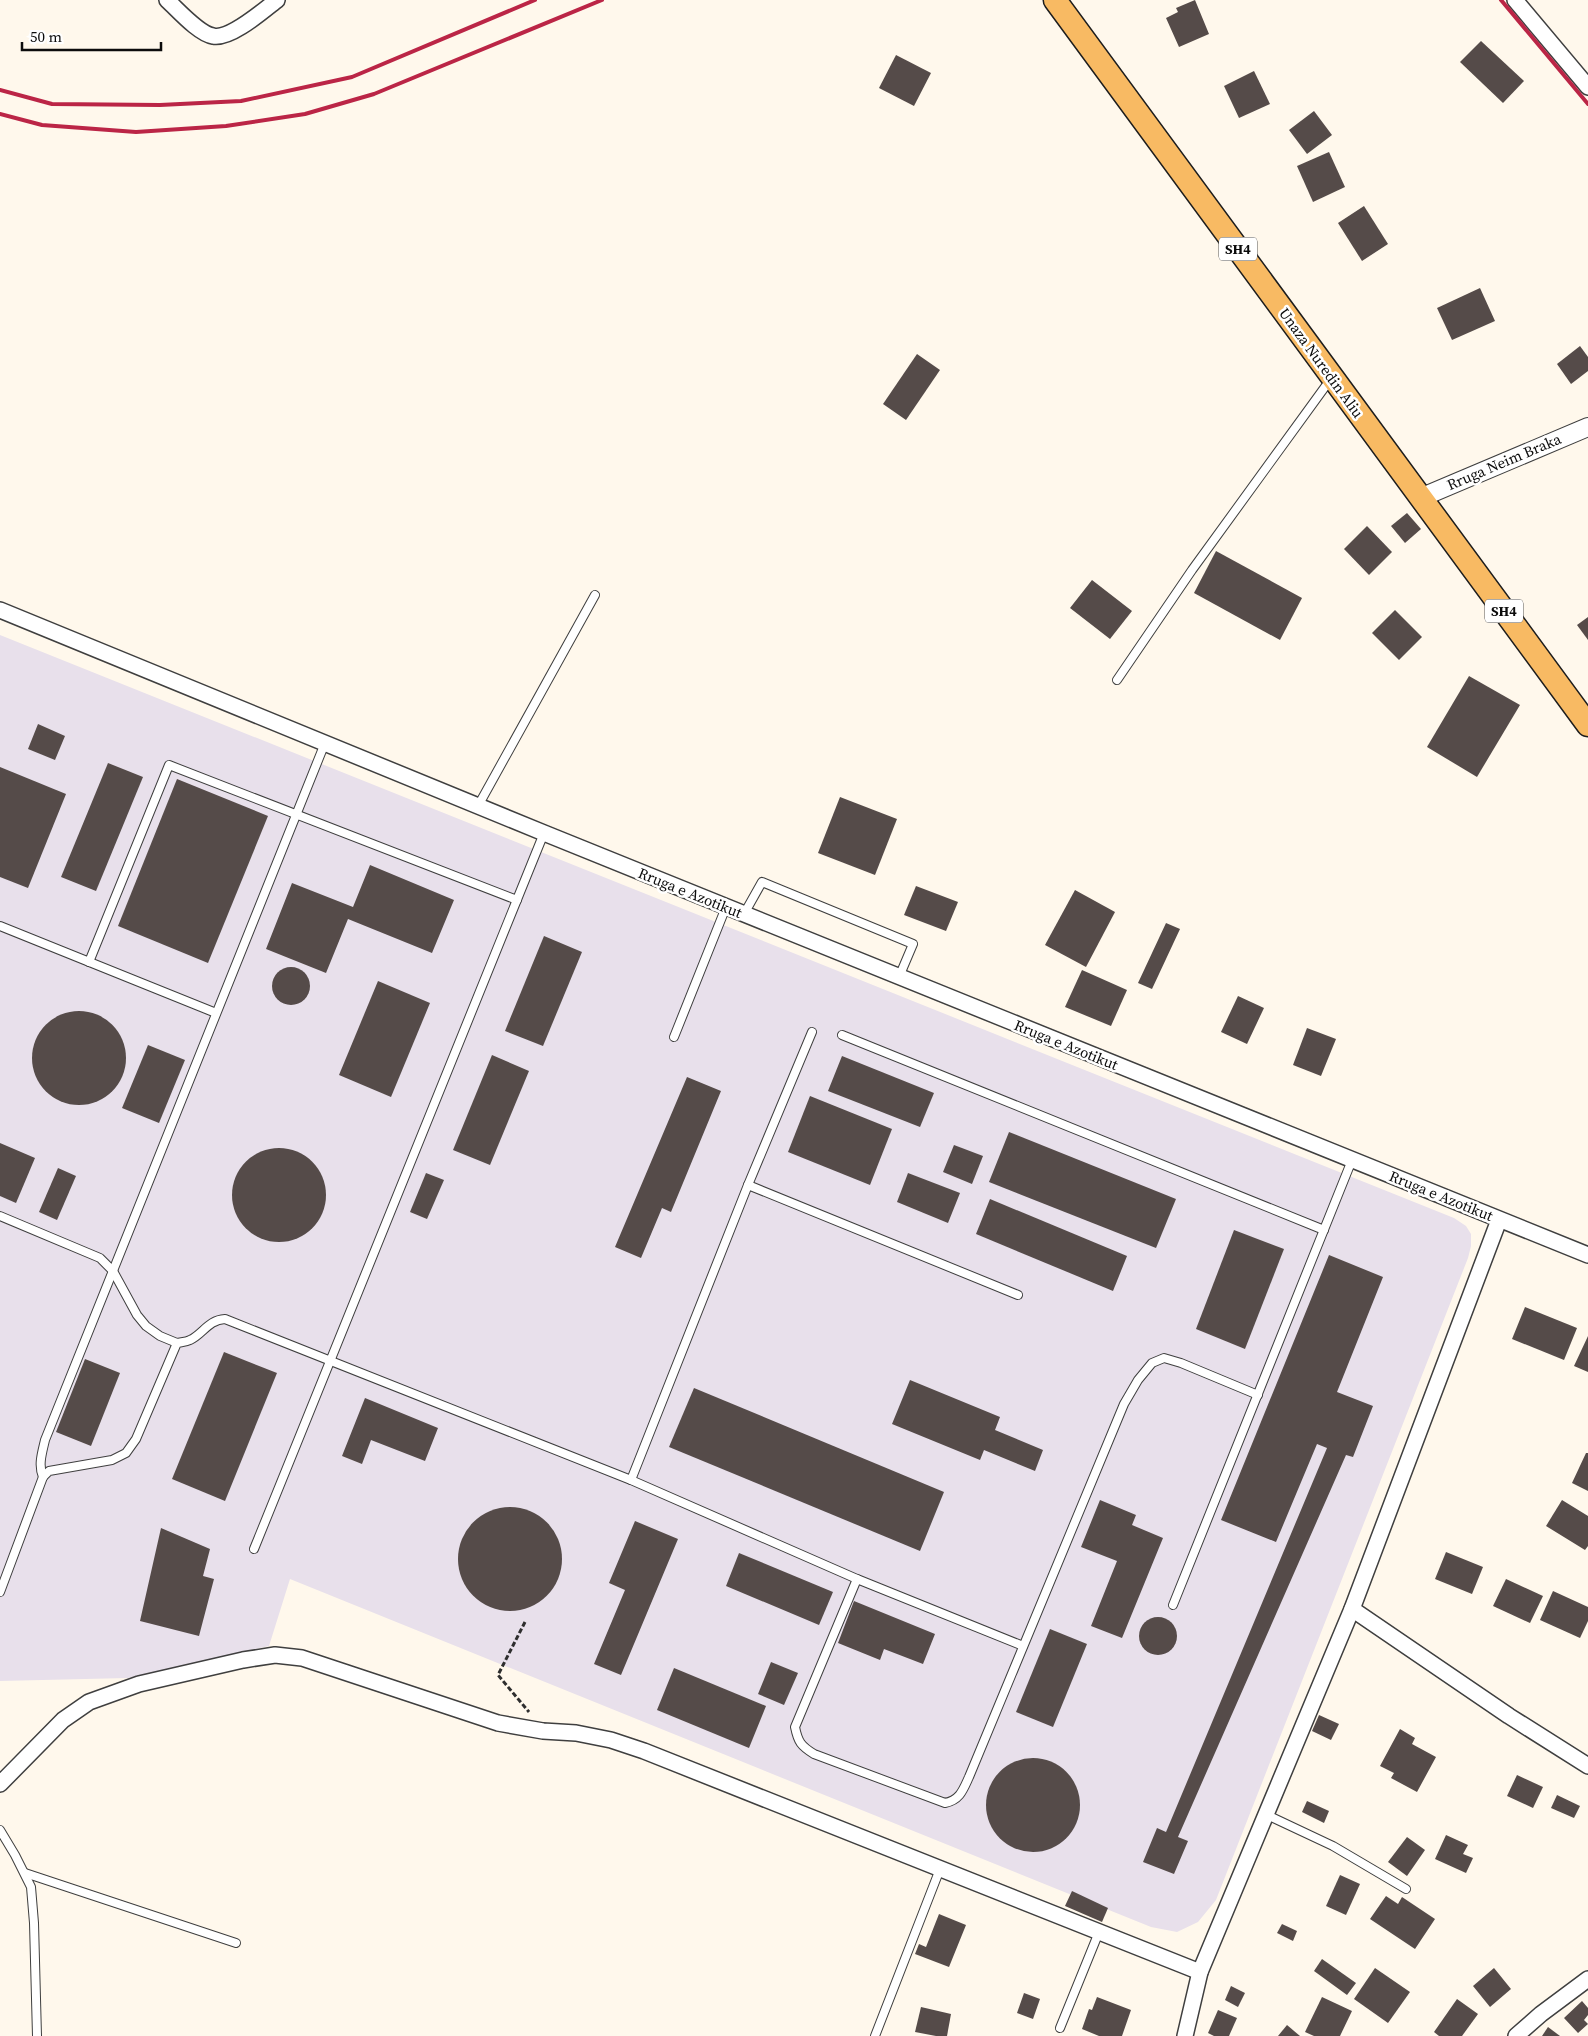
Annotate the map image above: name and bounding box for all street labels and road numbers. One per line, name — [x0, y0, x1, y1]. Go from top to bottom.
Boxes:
road number: SH4 — [1219, 238, 1257, 260]
street label: Unaza Nuredin Aliu — [1274, 303, 1369, 422]
street label: Rruga Neim Braka — [1443, 428, 1565, 495]
road number: SH4 — [1485, 600, 1523, 622]
street label: Rruga e Azotikut — [635, 862, 745, 923]
street label: Rruga e Azotikut — [1011, 1014, 1121, 1075]
street label: Rruga e Azotikut — [1386, 1165, 1496, 1226]

